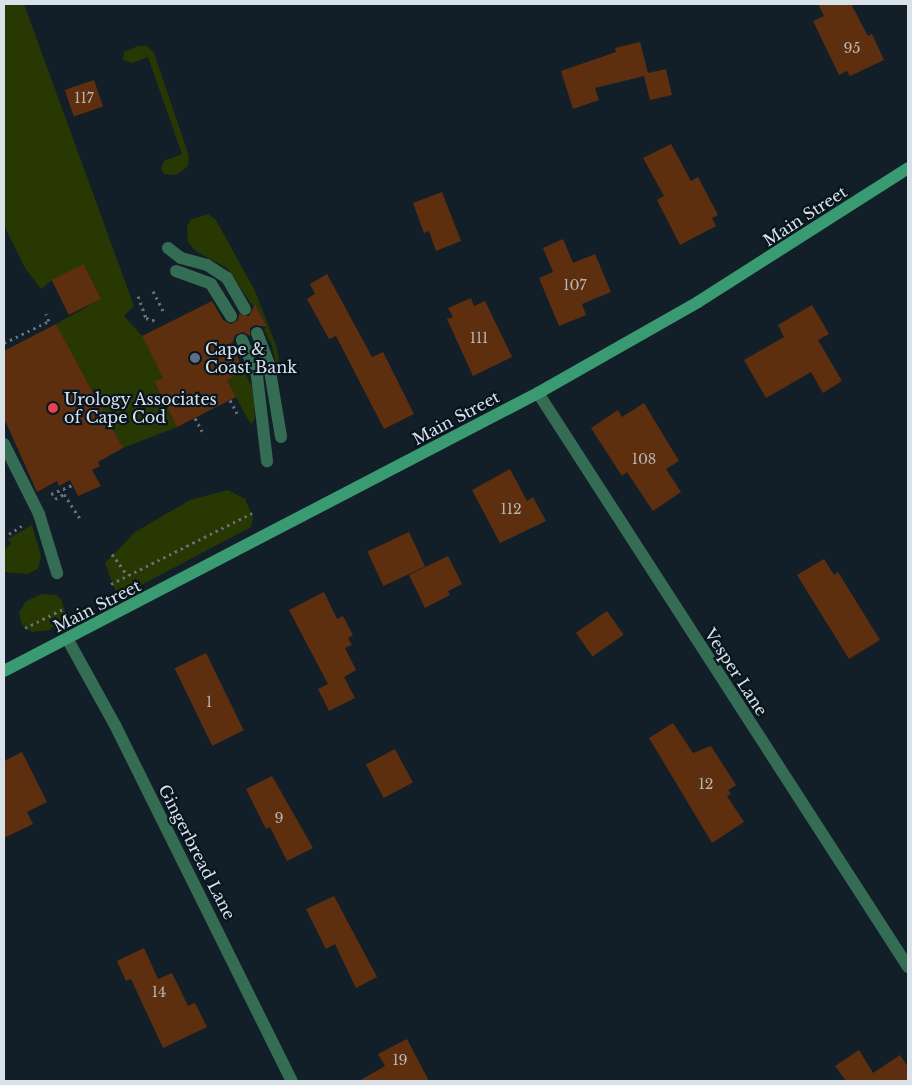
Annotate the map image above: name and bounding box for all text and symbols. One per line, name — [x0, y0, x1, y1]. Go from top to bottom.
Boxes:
house number: 95 — [844, 40, 860, 56]
house number: 117 — [74, 90, 94, 106]
street label: Main Street — [760, 182, 850, 250]
house number: 107 — [563, 277, 587, 293]
house number: 111 — [470, 330, 488, 346]
place label: Cape & Coast Bank — [205, 339, 297, 377]
marker: Cape & Coast Bank — [189, 352, 201, 364]
street label: Main Street — [409, 387, 503, 449]
place label: Urology Associates of Cape Cod — [64, 389, 218, 427]
marker: Urology Associates of Cape Cod — [46, 401, 60, 415]
house number: 108 — [632, 451, 656, 467]
house number: 112 — [500, 501, 522, 517]
street label: Main Street — [50, 576, 144, 636]
street label: Vesper Lane — [701, 625, 771, 719]
house number: 1 — [206, 694, 212, 710]
house number: 12 — [699, 776, 713, 792]
street label: Gingerbread Lane — [155, 781, 239, 923]
house number: 9 — [274, 810, 284, 826]
house number: 14 — [152, 984, 166, 1000]
house number: 19 — [392, 1052, 408, 1068]

